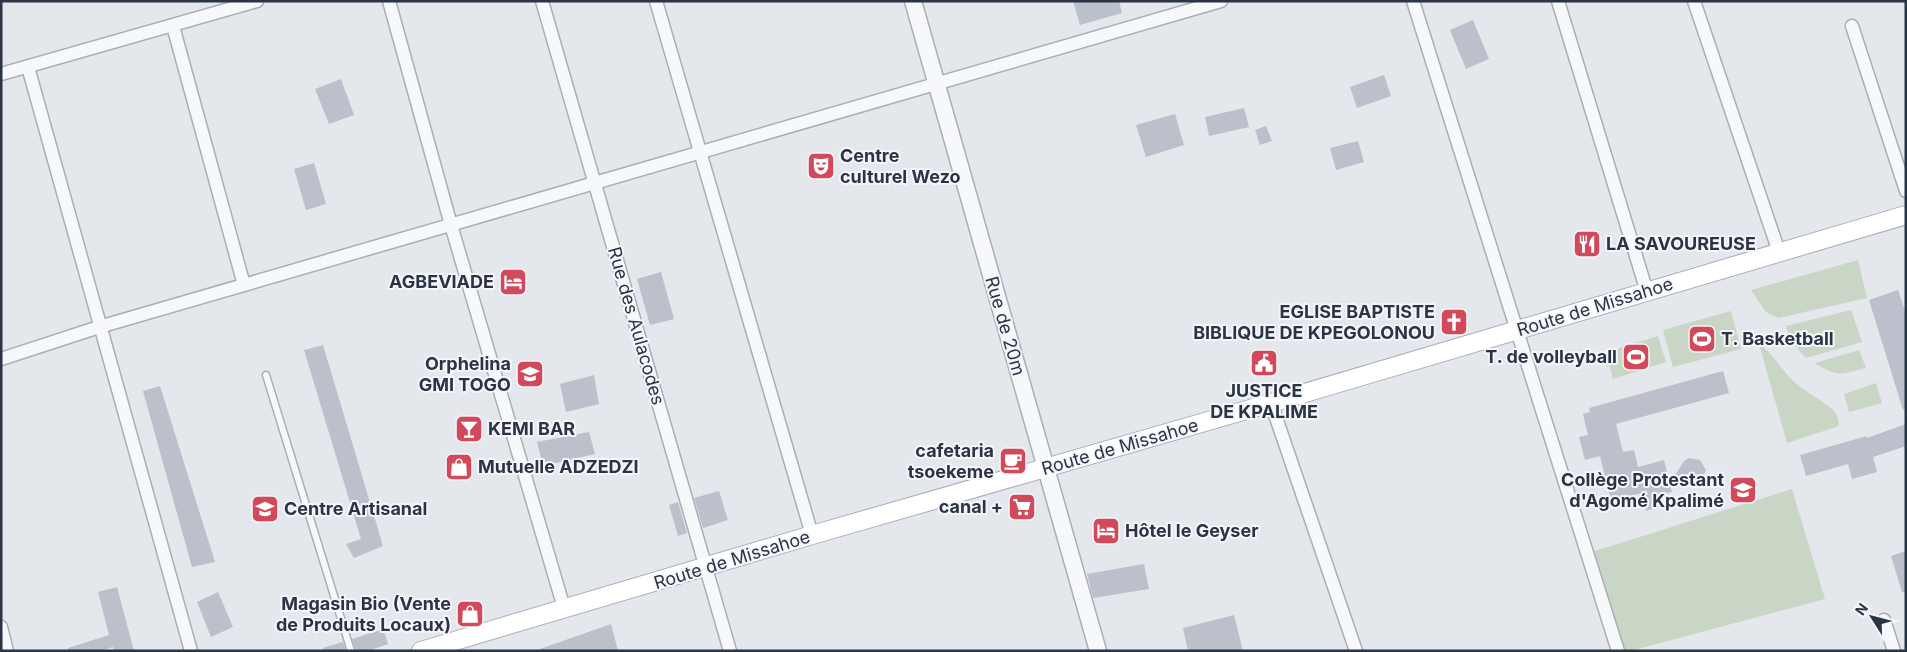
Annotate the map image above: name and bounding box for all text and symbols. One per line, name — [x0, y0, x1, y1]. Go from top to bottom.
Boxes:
place label: Centre culturel Wezo — [840, 145, 961, 187]
theatre icon: Centre culturel Wezo — [806, 151, 836, 181]
restaurant icon: LA SAVOUREUSE — [1572, 229, 1602, 259]
place label: LA SAVOUREUSE — [1606, 233, 1756, 254]
street label: Rue des Aulacodes — [604, 244, 669, 407]
hotel icon: AGBEVIADE — [498, 267, 528, 297]
place label: AGBEVIADE — [389, 271, 494, 292]
street label: Route de Missahoe — [1514, 273, 1676, 340]
street label: Rue de 20m — [981, 274, 1030, 378]
place label: EGLISE BAPTISTE BIBLIQUE DE KPEGOLONOU — [1193, 301, 1435, 343]
church icon: EGLISE BAPTISTE BIBLIQUE DE KPEGOLONOU — [1439, 307, 1469, 337]
sports icon: T. Basketball — [1687, 324, 1717, 354]
place label: T. Basketball — [1721, 328, 1834, 349]
sports icon: T. de volleyball — [1621, 342, 1651, 372]
place label: T. de volleyball — [1485, 346, 1617, 367]
public building icon: JUSTICE DE KPALIME — [1249, 348, 1279, 378]
place label: Orphelina GMI TOGO — [419, 353, 511, 395]
school or university icon: Orphelina GMI TOGO — [515, 359, 545, 389]
place label: JUSTICE DE KPALIME — [1210, 380, 1318, 422]
bar icon: KEMI BAR — [454, 414, 484, 444]
street label: Route de Missahoe — [1039, 414, 1201, 479]
place label: KEMI BAR — [488, 418, 575, 439]
place label: cafetaria tsoekeme — [908, 440, 994, 482]
cafe icon: cafetaria tsoekeme — [998, 446, 1028, 476]
shop icon: Mutuelle ADZEDZI — [444, 452, 474, 482]
place label: Mutuelle ADZEDZI — [478, 456, 639, 477]
place label: Collège Protestant d'Agomé Kpalimé — [1561, 469, 1724, 511]
school or university icon: Collège Protestant d'Agomé Kpalimé — [1728, 475, 1758, 505]
supermarket icon: canal + — [1007, 492, 1037, 522]
school or university icon: Centre Artisanal — [250, 494, 280, 524]
place label: canal + — [939, 496, 1003, 517]
place label: Centre Artisanal — [284, 498, 427, 519]
hotel icon: Hôtel le Geyser — [1091, 516, 1121, 546]
place label: Hôtel le Geyser — [1125, 520, 1259, 541]
street label: Route de Missahoe — [651, 526, 813, 593]
north arrow — [1847, 592, 1897, 642]
place label: Magasin Bio (Vente de Produits Locaux) — [276, 593, 451, 635]
shop icon: Magasin Bio (Vente de Produits Locaux) — [455, 599, 485, 629]
text: N — [1851, 600, 1871, 618]

